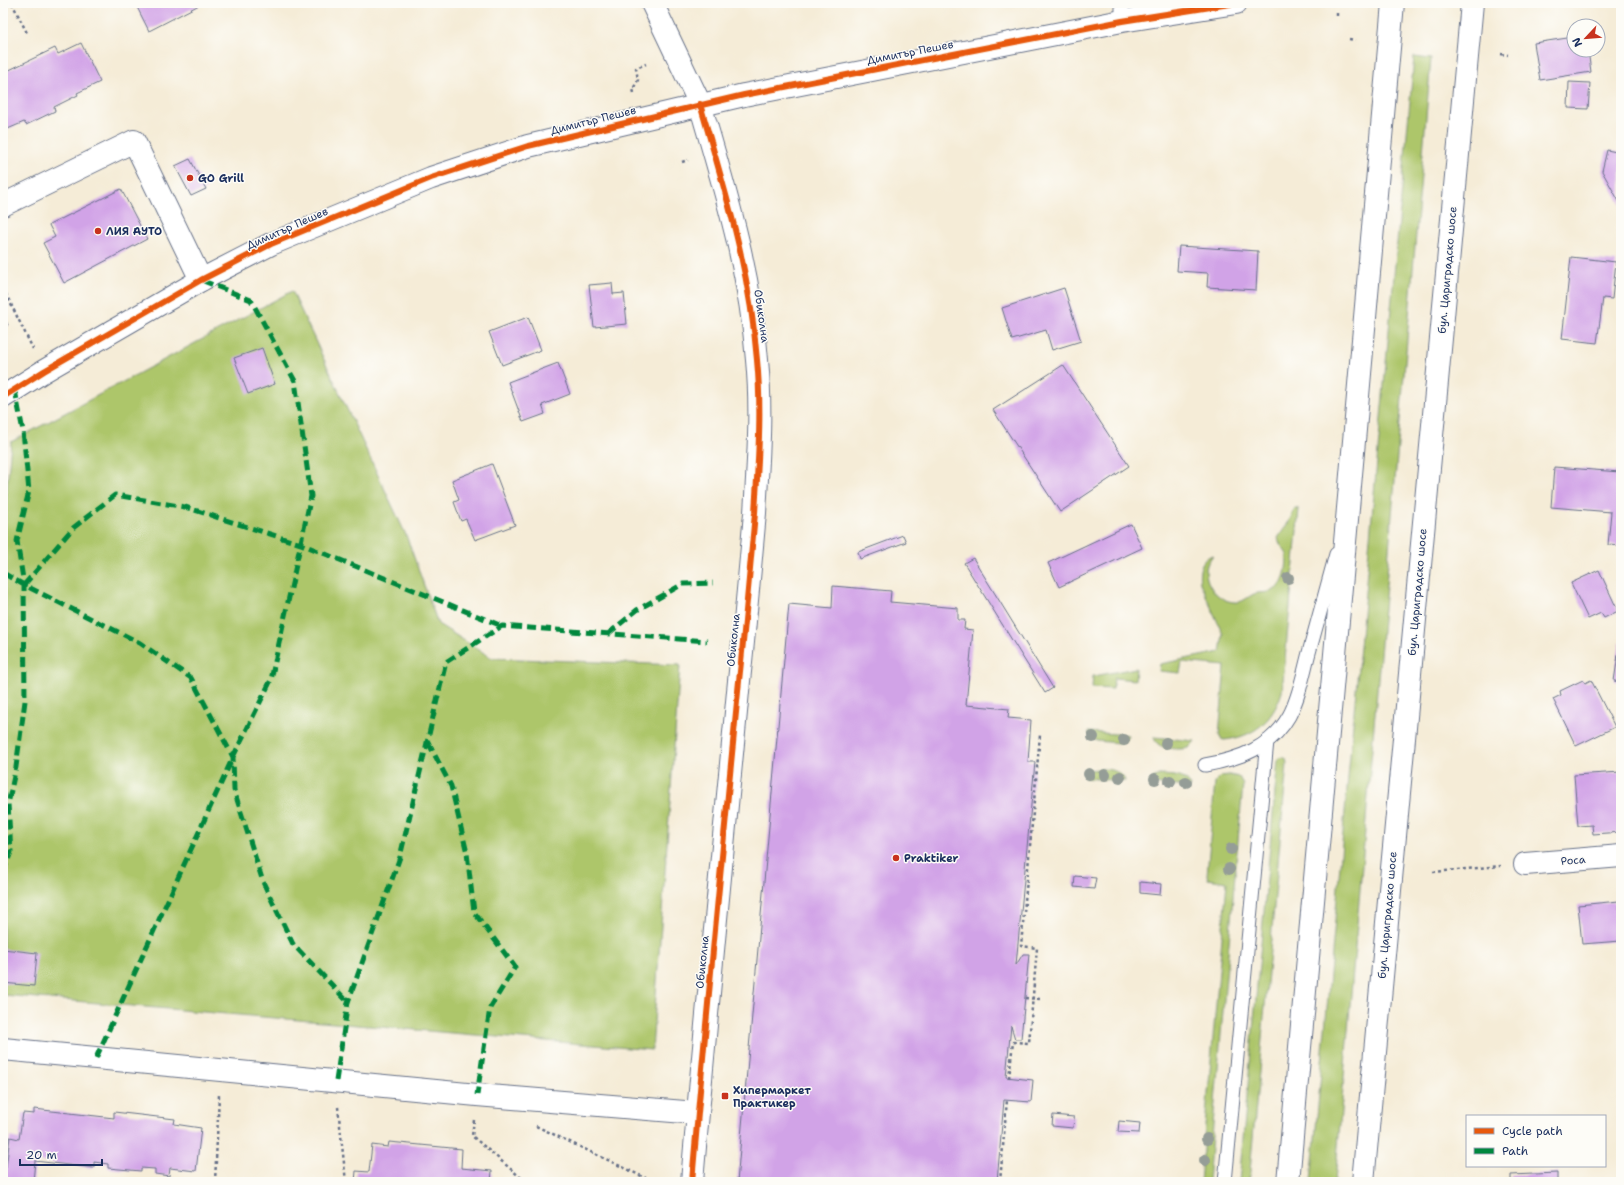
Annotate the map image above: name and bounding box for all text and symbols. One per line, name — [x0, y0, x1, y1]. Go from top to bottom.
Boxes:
north arrow — [1566, 18, 1606, 58]
text: N — [1569, 35, 1586, 49]
street label: Димитър Пешев — [866, 37, 955, 68]
street label: Димитър Пешев — [549, 103, 638, 138]
place label: GO Grill — [198, 171, 244, 186]
marker: GO Grill — [185, 173, 195, 183]
street label: Димитър Пешев — [244, 204, 331, 253]
street label: бул. Цариградско шосе — [1434, 206, 1461, 334]
place label: ЛИЯ АУТО — [106, 224, 162, 239]
marker: ЛИЯ АУТО — [93, 226, 103, 236]
street label: Обиколна — [750, 289, 773, 344]
street label: бул. Цариградско шосе — [1404, 528, 1431, 656]
street label: Обиколна — [723, 613, 744, 667]
place label: Praktiker — [904, 851, 959, 866]
street label: бул. Цариградско шосе — [1374, 851, 1401, 979]
street label: Роса — [1560, 852, 1586, 869]
marker: Praktiker — [891, 853, 901, 863]
street label: Обиколна — [692, 935, 713, 989]
place label: Хипермаркет Практикер — [733, 1083, 811, 1111]
marker: Хипермаркет Практикер — [720, 1091, 730, 1101]
legend — [1466, 1115, 1606, 1167]
text: Cycle path — [1502, 1123, 1563, 1139]
scale bar — [20, 1141, 102, 1167]
text: Path — [1502, 1143, 1528, 1159]
text: 20 m — [26, 1147, 57, 1163]

